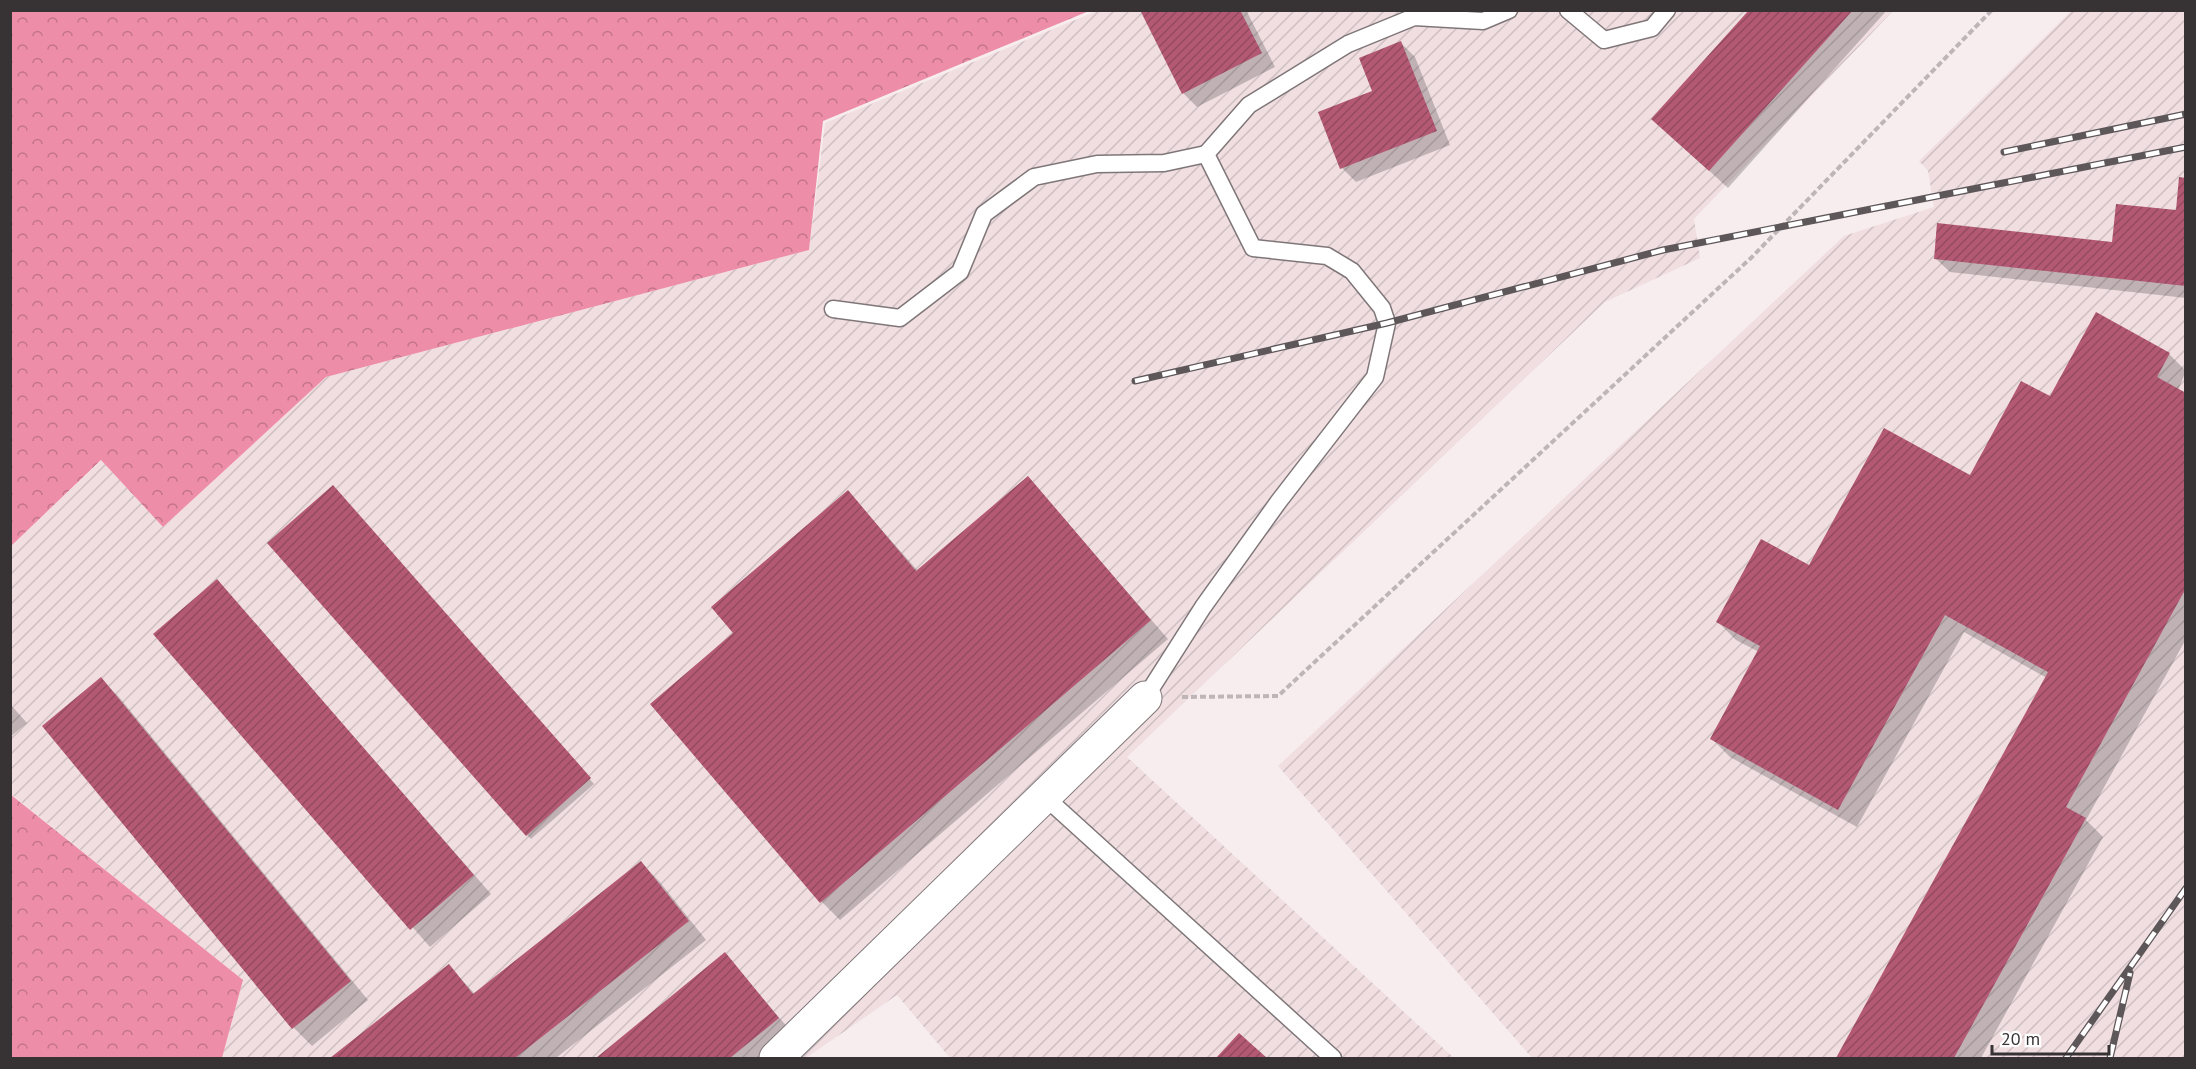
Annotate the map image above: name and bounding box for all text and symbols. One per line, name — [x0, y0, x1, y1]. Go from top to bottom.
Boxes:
scale bar — [1992, 1018, 2109, 1056]
text: 20 m — [2001, 1027, 2040, 1050]

